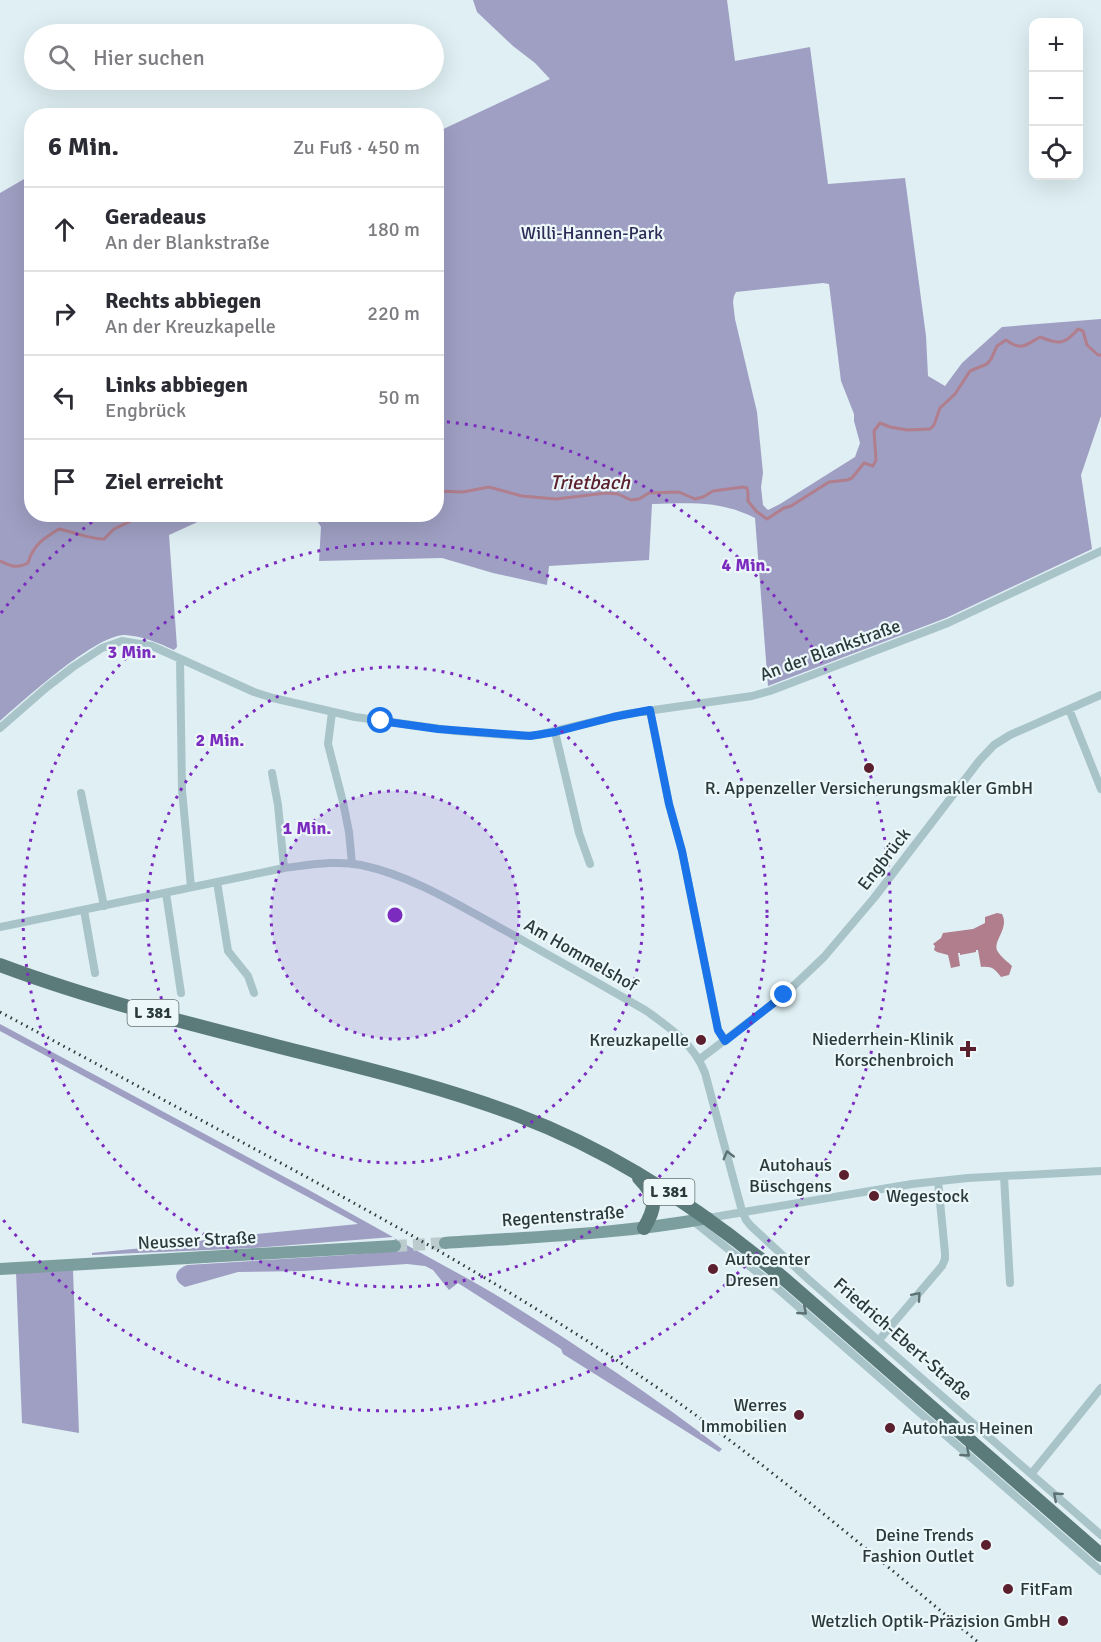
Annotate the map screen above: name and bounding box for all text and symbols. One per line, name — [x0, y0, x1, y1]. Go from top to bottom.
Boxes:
map controls — [1029, 18, 1083, 180]
button: + — [1029, 18, 1083, 72]
search box — [24, 24, 444, 90]
icon: search — [45, 41, 78, 74]
text: Hier suchen — [93, 44, 205, 71]
button: − — [1029, 72, 1083, 126]
button: locate — [1029, 126, 1083, 180]
text: 6 Min. — [48, 131, 119, 163]
text: Zu Fuß · 450 m — [293, 135, 420, 160]
text: Geradeaus — [105, 203, 206, 230]
icon: ahead — [48, 213, 81, 246]
text: 180 m — [367, 217, 420, 242]
park label: Willi-Hannen-Park — [521, 222, 663, 244]
text: An der Blankstraße — [105, 230, 270, 255]
text: Rechts abbiegen — [105, 287, 261, 314]
icon: right — [48, 297, 81, 330]
text: 220 m — [367, 301, 420, 326]
text: An der Kreuzkapelle — [105, 314, 276, 339]
text: Links abbiegen — [105, 371, 248, 398]
icon: left — [48, 381, 81, 414]
text: 50 m — [378, 385, 420, 410]
text: Engbrück — [105, 398, 186, 423]
icon: arrive — [48, 465, 81, 498]
text: Ziel erreicht — [105, 468, 223, 495]
water label: Trietbach — [550, 470, 631, 495]
text: 4 Min. — [721, 554, 771, 576]
street label: An der Blankstraße — [757, 614, 903, 686]
text: 3 Min. — [107, 641, 157, 663]
route start — [367, 707, 393, 733]
text: 2 Min. — [195, 729, 245, 751]
marker: R. Appenzeller Versicherungsmakler GmbH — [862, 761, 876, 775]
place label: R. Appenzeller Versicherungsmakler GmbH — [705, 777, 1033, 799]
text: 1 Min. — [282, 817, 332, 839]
street label: Engbrück — [853, 823, 915, 895]
centre of rings — [385, 905, 405, 925]
street label: Am Hommelshof — [521, 914, 642, 997]
route end — [770, 981, 796, 1007]
road number: L 381 — [128, 1000, 178, 1026]
place label: Niederrhein-Klinik Korschenbroich — [812, 1028, 954, 1071]
place label: Kreuzkapelle — [589, 1029, 689, 1051]
marker: Kreuzkapelle — [694, 1033, 708, 1047]
marker: Niederrhein-Klinik Korschenbroich — [959, 1040, 977, 1058]
one-way arrow — [722, 1150, 735, 1160]
place label: Autohaus Büschgens — [749, 1154, 832, 1197]
marker: Autohaus Büschgens — [837, 1168, 851, 1182]
road number: L 381 — [644, 1179, 694, 1205]
place label: Wegestock — [886, 1185, 969, 1207]
marker: Wegestock — [867, 1189, 881, 1203]
street label: Regentenstraße — [501, 1201, 625, 1231]
street label: Neusser Straße — [137, 1226, 257, 1254]
place label: Autocenter Dresen — [725, 1248, 811, 1291]
marker: Autocenter Dresen — [706, 1262, 720, 1276]
street label: Friedrich-Ebert-Straße — [829, 1273, 977, 1405]
one-way arrow — [910, 1292, 921, 1303]
one-way arrow — [796, 1304, 807, 1315]
place label: Werres Immobilien — [700, 1394, 787, 1437]
marker: Werres Immobilien — [792, 1408, 806, 1422]
place label: Autohaus Heinen — [902, 1417, 1033, 1439]
marker: Autohaus Heinen — [883, 1421, 897, 1435]
one-way arrow — [959, 1446, 969, 1457]
one-way arrow — [1053, 1492, 1064, 1503]
place label: Deine Trends Fashion Outlet — [862, 1524, 974, 1567]
marker: Deine Trends Fashion Outlet — [979, 1538, 993, 1552]
place label: FitFam — [1020, 1578, 1073, 1600]
marker: FitFam — [1001, 1582, 1015, 1596]
place label: Wetzlich Optik-Präzision GmbH — [811, 1610, 1051, 1632]
marker: Wetzlich Optik-Präzision GmbH — [1056, 1614, 1070, 1628]

